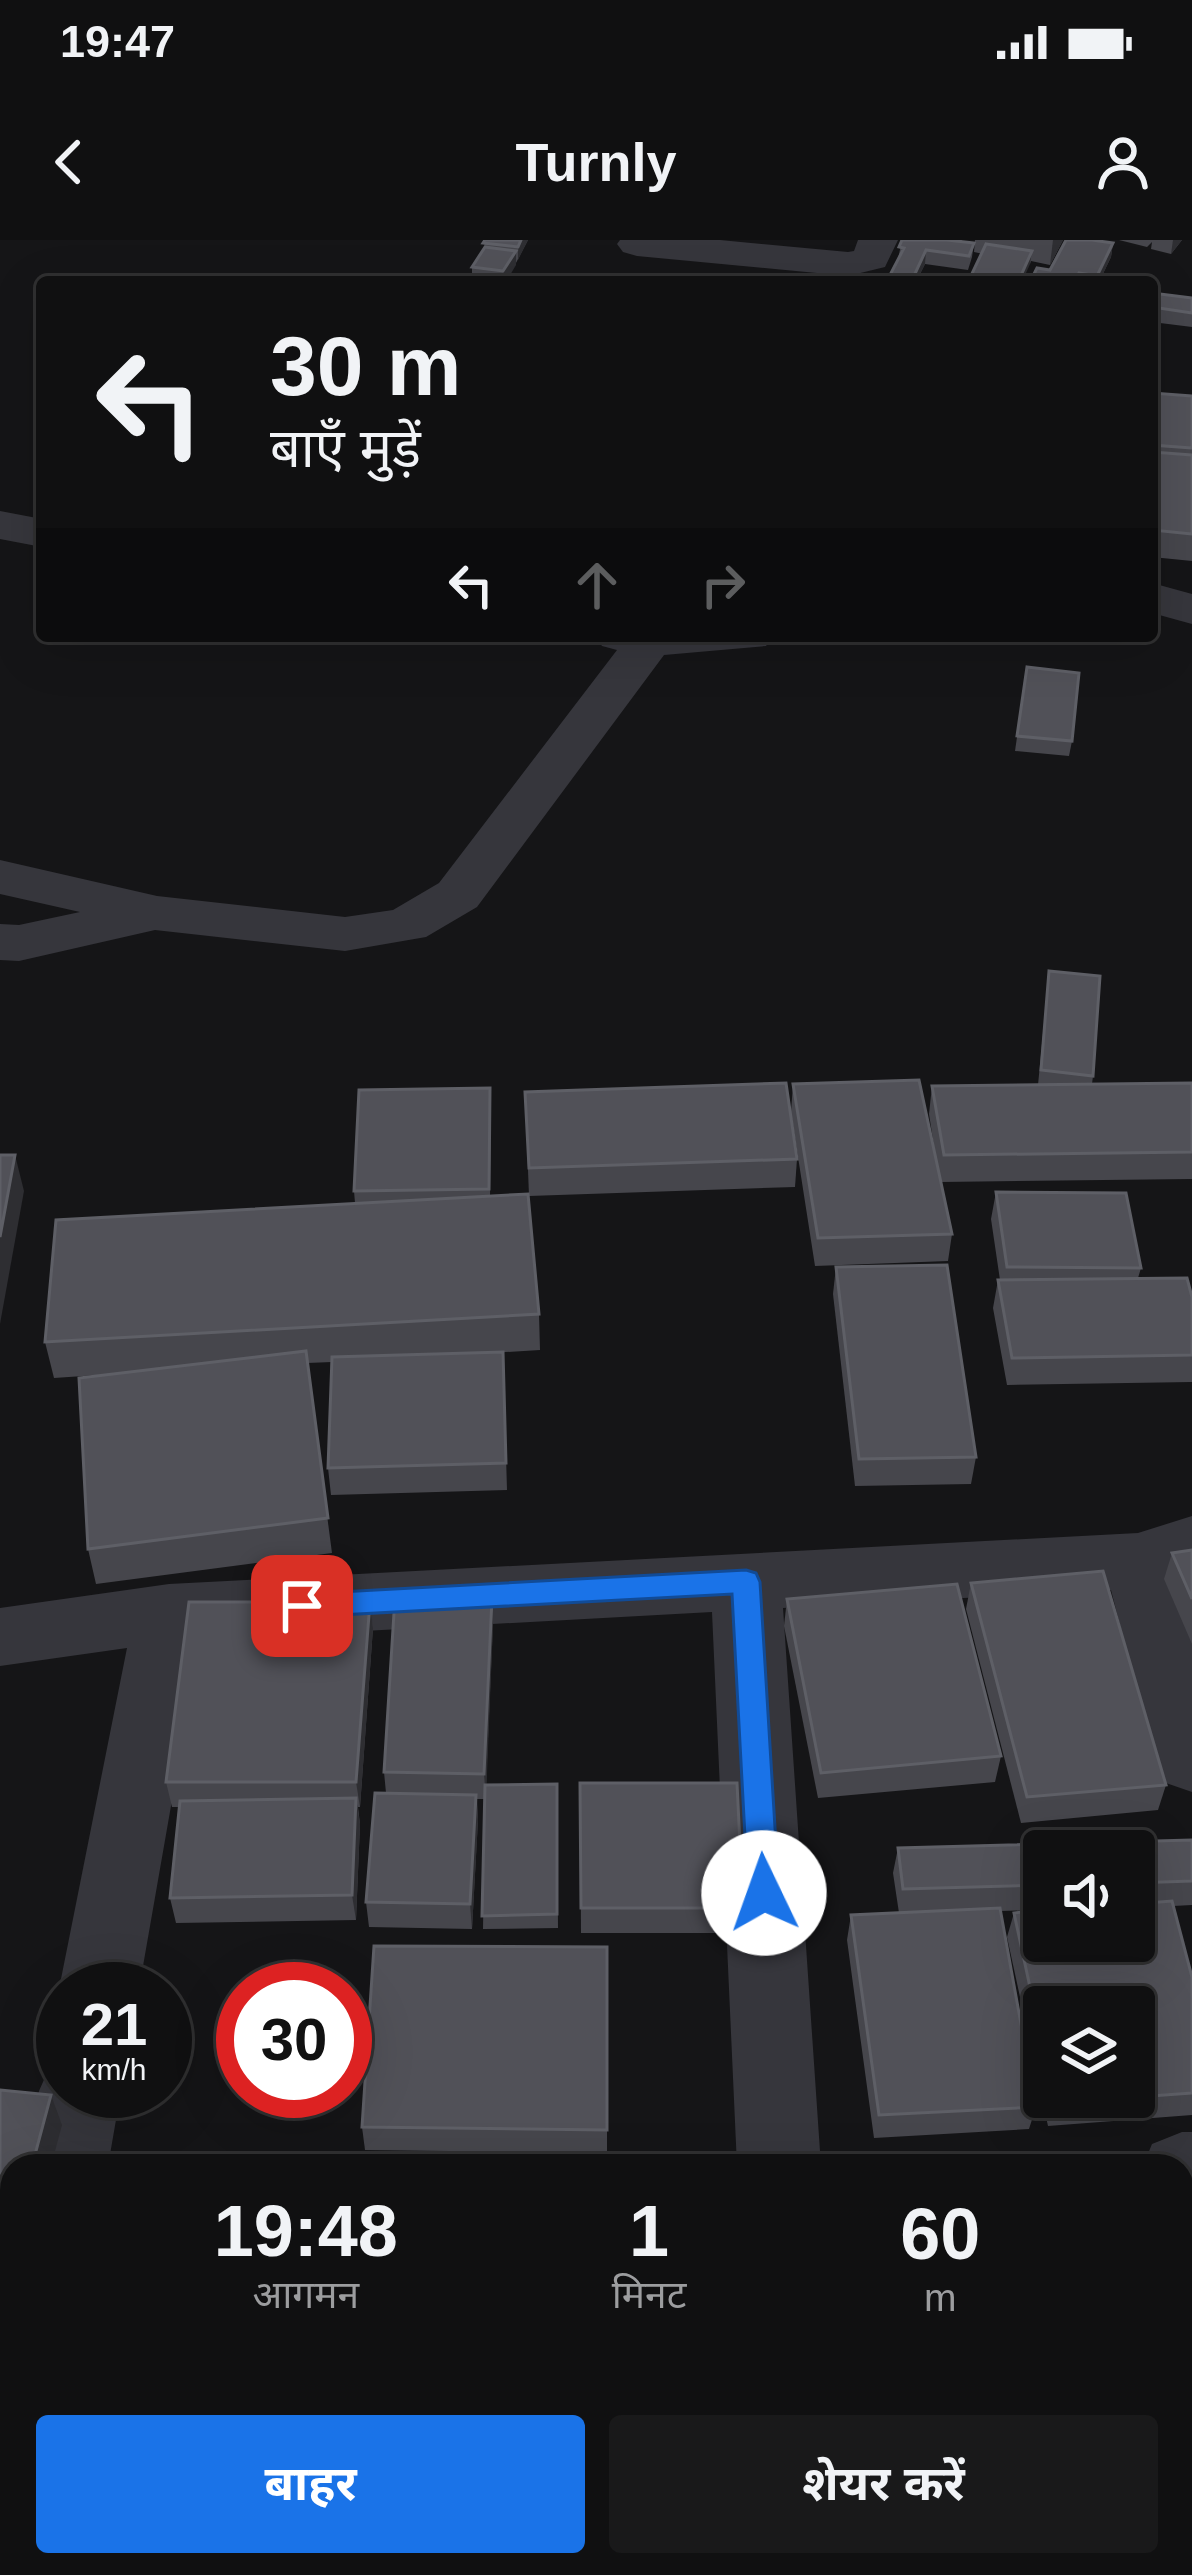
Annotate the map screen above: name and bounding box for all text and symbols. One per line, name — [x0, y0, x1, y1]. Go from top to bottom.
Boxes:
text: 19:47 — [60, 16, 175, 67]
icon: back — [36, 129, 102, 195]
icon: person — [1090, 129, 1156, 195]
text: Turnly — [516, 132, 677, 192]
text: 30 m — [270, 319, 461, 413]
icon: left — [72, 324, 228, 480]
text: बाएँ मुड़ें — [270, 418, 421, 478]
icon: left — [438, 552, 504, 618]
icon: ahead — [564, 552, 630, 618]
icon: right — [690, 552, 756, 618]
pin — [251, 1555, 353, 1657]
icon: arrive — [269, 1573, 335, 1639]
position arrow — [701, 1830, 827, 1956]
map controls — [1023, 1830, 1155, 2118]
button: sound — [1023, 1830, 1155, 1962]
speed limit sign: 30 — [216, 1962, 372, 2118]
button: layers — [1023, 1986, 1155, 2118]
text: 21 — [81, 1991, 147, 2058]
text: km/h — [81, 2053, 147, 2086]
text: 19:48 — [214, 2191, 398, 2271]
text: 1 — [629, 2191, 669, 2271]
text: 60 — [900, 2194, 980, 2274]
text: आगमन — [252, 2273, 359, 2316]
text: मिनट — [612, 2273, 686, 2316]
text: m — [924, 2276, 956, 2319]
button: बाहर — [36, 2415, 585, 2553]
button: शेयर करें — [609, 2415, 1158, 2553]

